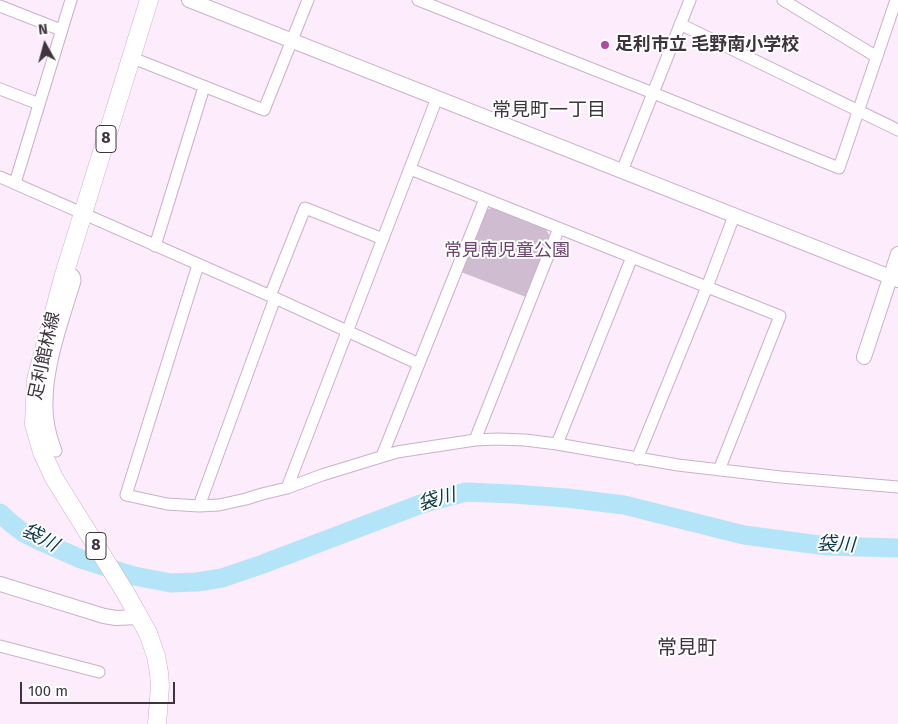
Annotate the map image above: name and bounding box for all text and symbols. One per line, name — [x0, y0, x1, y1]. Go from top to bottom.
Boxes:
north arrow — [20, 20, 70, 70]
text: N — [37, 21, 49, 39]
place label: 足利市立 毛野南小学校 — [615, 34, 799, 56]
marker: 足利市立 毛野南小学校 — [599, 39, 611, 51]
district label: 常見町一丁目 — [492, 100, 606, 122]
road number: 8 — [96, 126, 116, 152]
park label: 常見南児童公園 — [444, 240, 570, 262]
street label: 足利館林線 — [25, 310, 65, 402]
water label: 袋川 — [416, 484, 458, 516]
water label: 袋川 — [18, 519, 62, 557]
road number: 8 — [86, 532, 106, 560]
water label: 袋川 — [816, 533, 856, 557]
district label: 常見町 — [657, 636, 717, 660]
scale bar — [22, 672, 178, 704]
text: 100 m — [28, 682, 68, 700]

